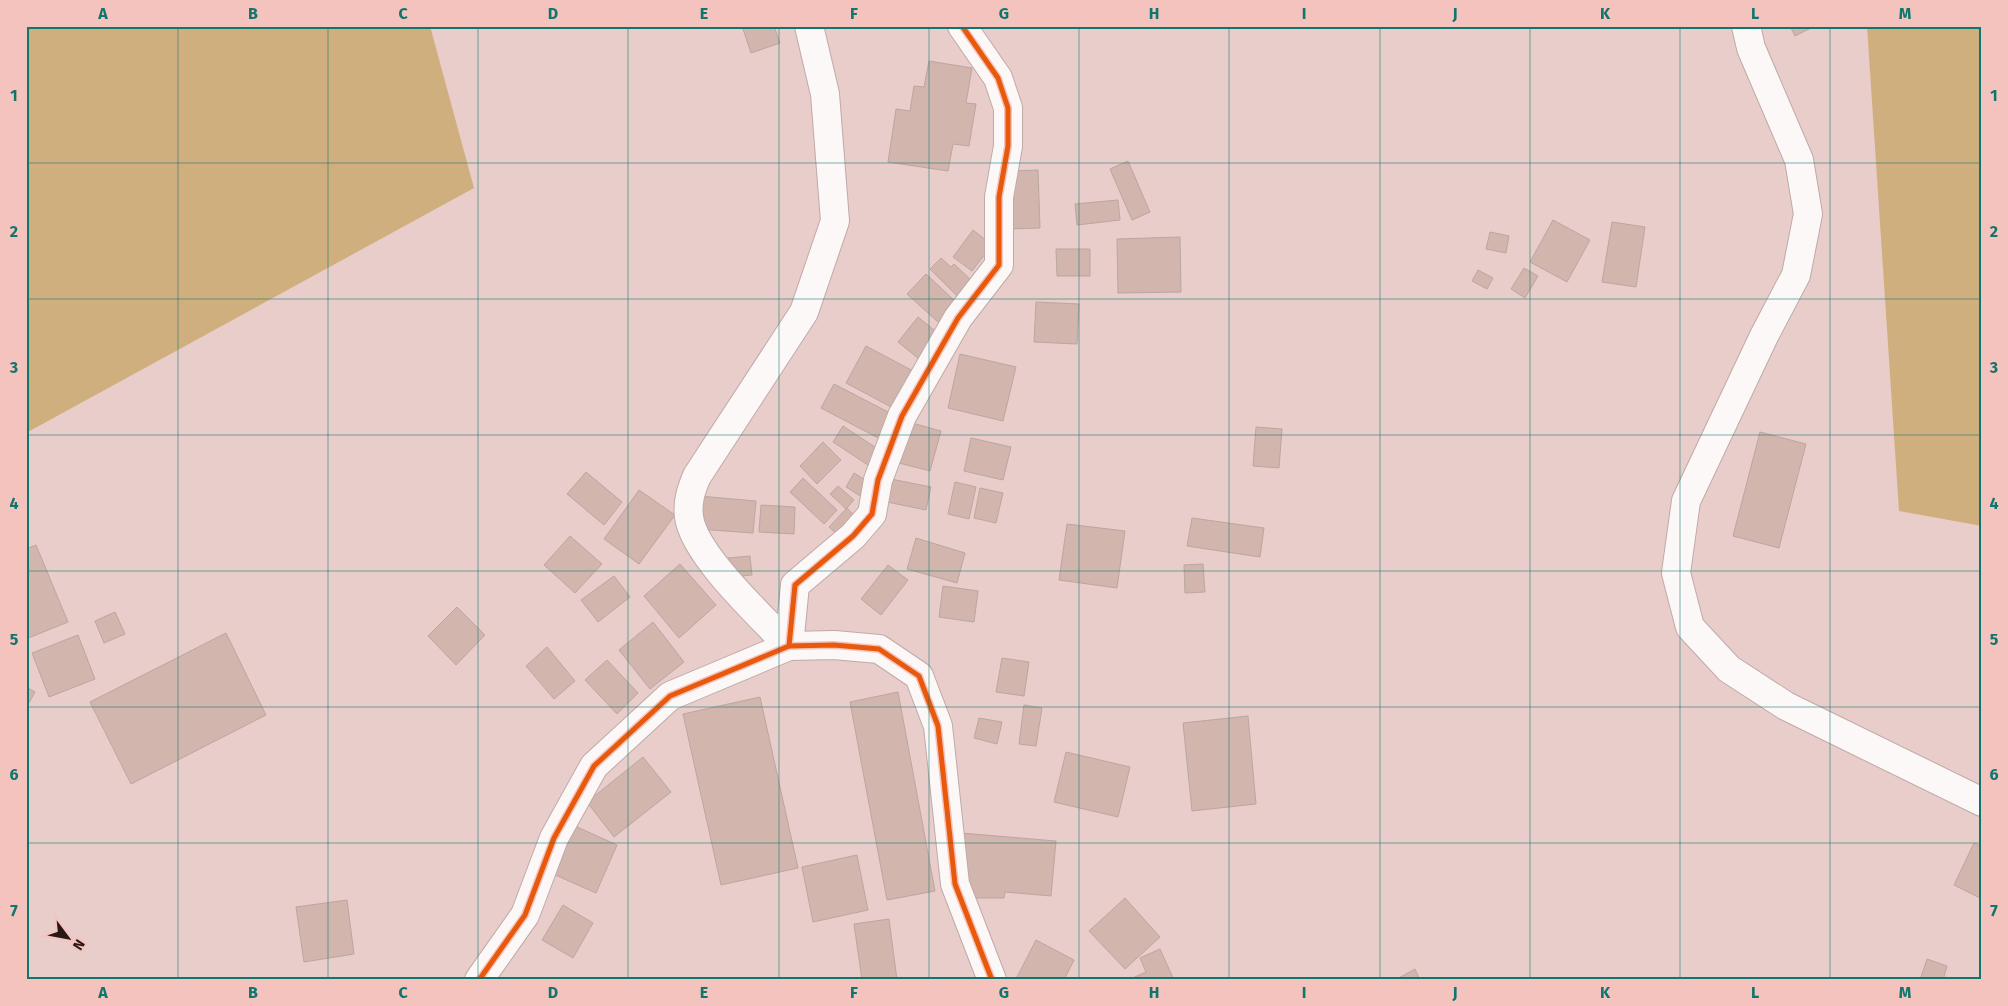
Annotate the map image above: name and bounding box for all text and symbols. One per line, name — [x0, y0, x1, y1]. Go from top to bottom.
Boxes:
text: A — [97, 4, 108, 23]
text: B — [248, 4, 258, 23]
text: C — [398, 4, 408, 23]
text: D — [548, 4, 558, 23]
text: E — [700, 4, 708, 23]
text: F — [850, 4, 858, 23]
text: G — [999, 4, 1009, 23]
text: H — [1149, 4, 1159, 23]
text: I — [1302, 4, 1306, 23]
text: J — [1451, 4, 1458, 23]
text: K — [1600, 4, 1611, 23]
text: L — [1751, 4, 1759, 23]
text: M — [1899, 4, 1912, 23]
text: 1 — [10, 86, 18, 105]
text: 1 — [1990, 86, 1998, 105]
text: 2 — [10, 222, 18, 241]
text: 2 — [1990, 222, 1998, 241]
text: 3 — [9, 358, 18, 377]
text: 3 — [1989, 358, 1998, 377]
text: 4 — [9, 494, 19, 513]
text: 4 — [1989, 494, 1999, 513]
text: 5 — [10, 630, 19, 649]
text: 5 — [1990, 630, 1999, 649]
text: 6 — [9, 765, 19, 784]
text: 6 — [1989, 765, 1999, 784]
text: 7 — [10, 901, 18, 920]
text: 7 — [1990, 901, 1998, 920]
north arrow — [42, 914, 92, 964]
text: N — [69, 936, 88, 953]
text: A — [97, 983, 108, 1002]
text: B — [248, 983, 258, 1002]
text: C — [398, 983, 408, 1002]
text: D — [548, 983, 558, 1002]
text: E — [700, 983, 708, 1002]
text: F — [850, 983, 858, 1002]
text: G — [999, 983, 1009, 1002]
text: H — [1149, 983, 1159, 1002]
text: I — [1302, 983, 1306, 1002]
text: J — [1451, 983, 1458, 1002]
text: K — [1600, 983, 1611, 1002]
text: L — [1751, 983, 1759, 1002]
text: M — [1899, 983, 1912, 1002]

